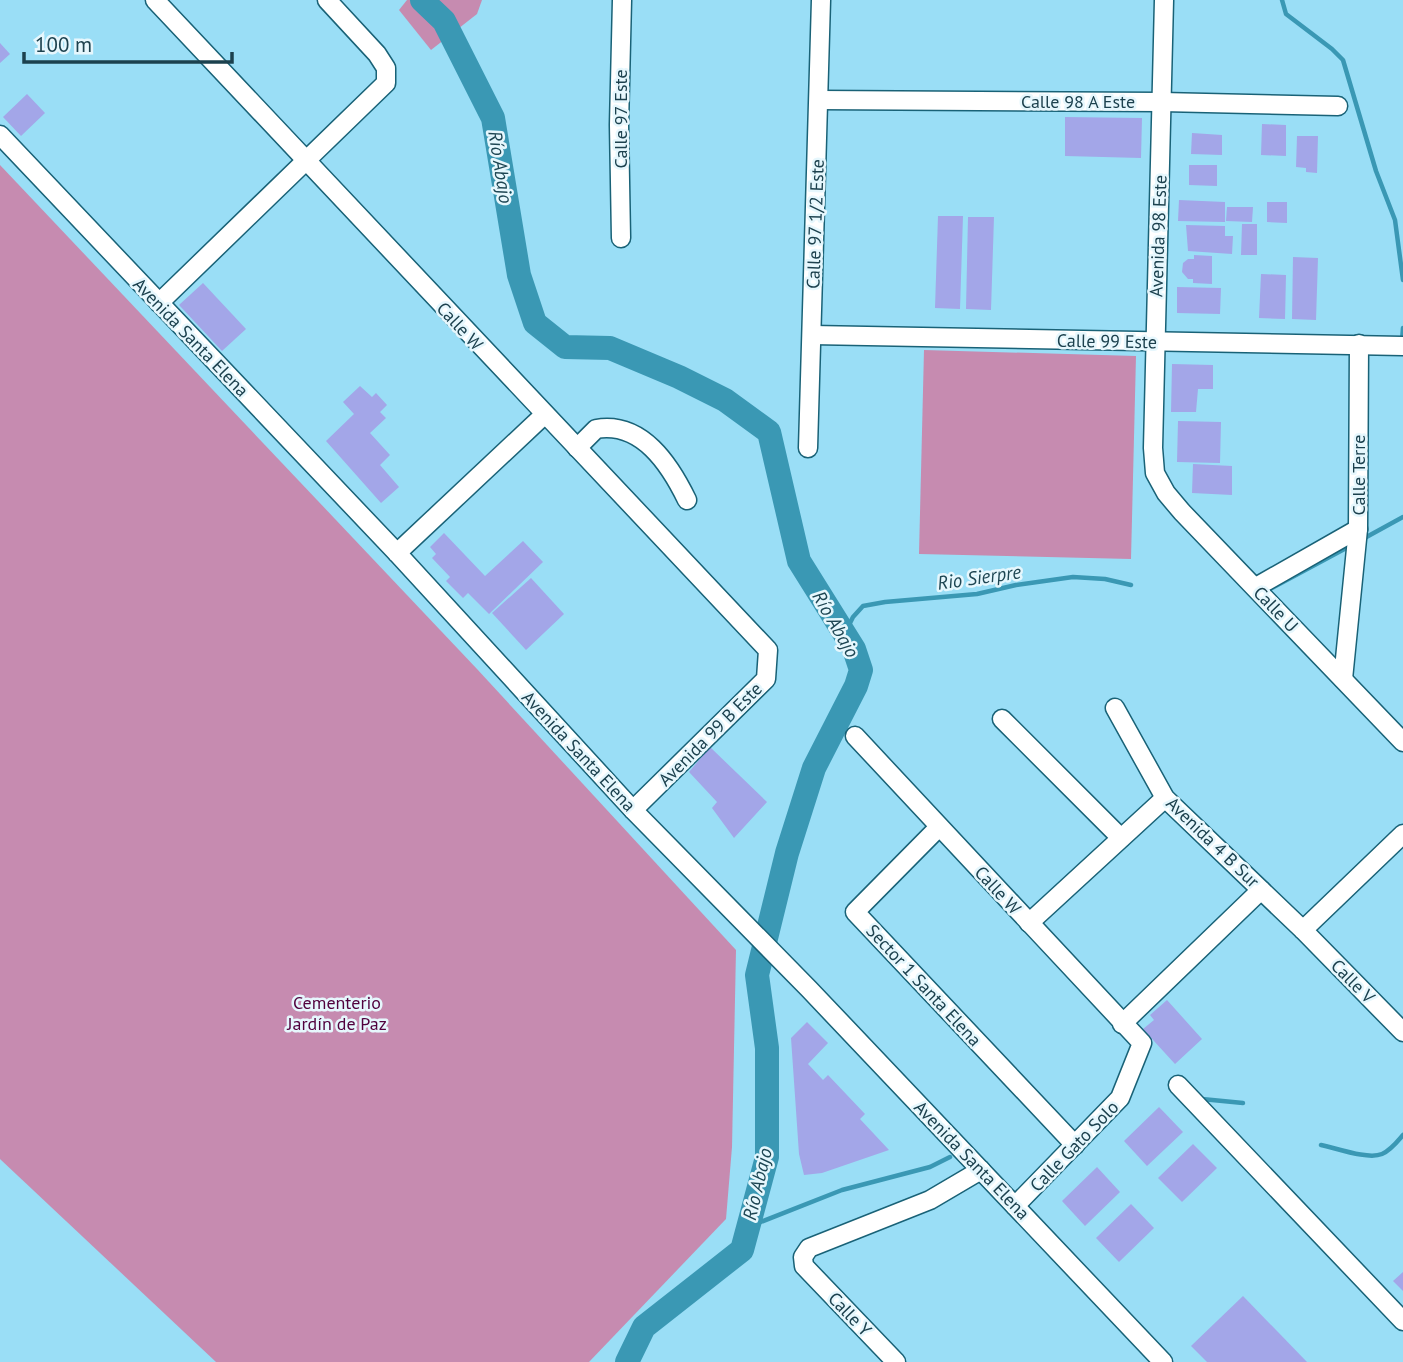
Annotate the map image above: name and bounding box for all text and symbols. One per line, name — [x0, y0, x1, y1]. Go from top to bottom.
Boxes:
scale bar — [24, 21, 233, 65]
text: 100 m — [35, 31, 92, 58]
street label: Calle 97 Este — [609, 69, 632, 169]
street label: Calle 98 A Este — [1021, 90, 1135, 113]
water label: Río Abajo — [483, 129, 519, 205]
street label: Calle 97 1/2 Este — [801, 159, 829, 289]
street label: Avenida 98 Este — [1144, 174, 1172, 298]
street label: Avenida Santa Elena — [128, 273, 254, 401]
street label: Calle W — [432, 297, 488, 355]
street label: Calle 99 Este — [1057, 329, 1157, 353]
street label: Calle Terre — [1347, 434, 1370, 516]
water label: Rio Sierpre — [936, 559, 1023, 595]
street label: Calle U — [1249, 581, 1303, 637]
water label: Río Abajo — [807, 586, 865, 662]
street label: Avenida 99 B Este — [653, 677, 767, 791]
street label: Avenida Santa Elena — [517, 686, 641, 816]
street label: Avenida 4 B Sur — [1162, 792, 1264, 892]
street label: Calle W — [970, 861, 1026, 919]
street label: Sector 1 Santa Elena — [861, 919, 987, 1051]
street label: Calle V — [1326, 954, 1380, 1008]
park label: Cementerio Jardín de Paz — [286, 991, 387, 1035]
street label: Avenida Santa Elena — [909, 1096, 1035, 1224]
street label: Calle Gato Solo — [1025, 1096, 1123, 1196]
water label: Río Abajo — [737, 1146, 777, 1222]
street label: Calle Y — [823, 1287, 877, 1341]

